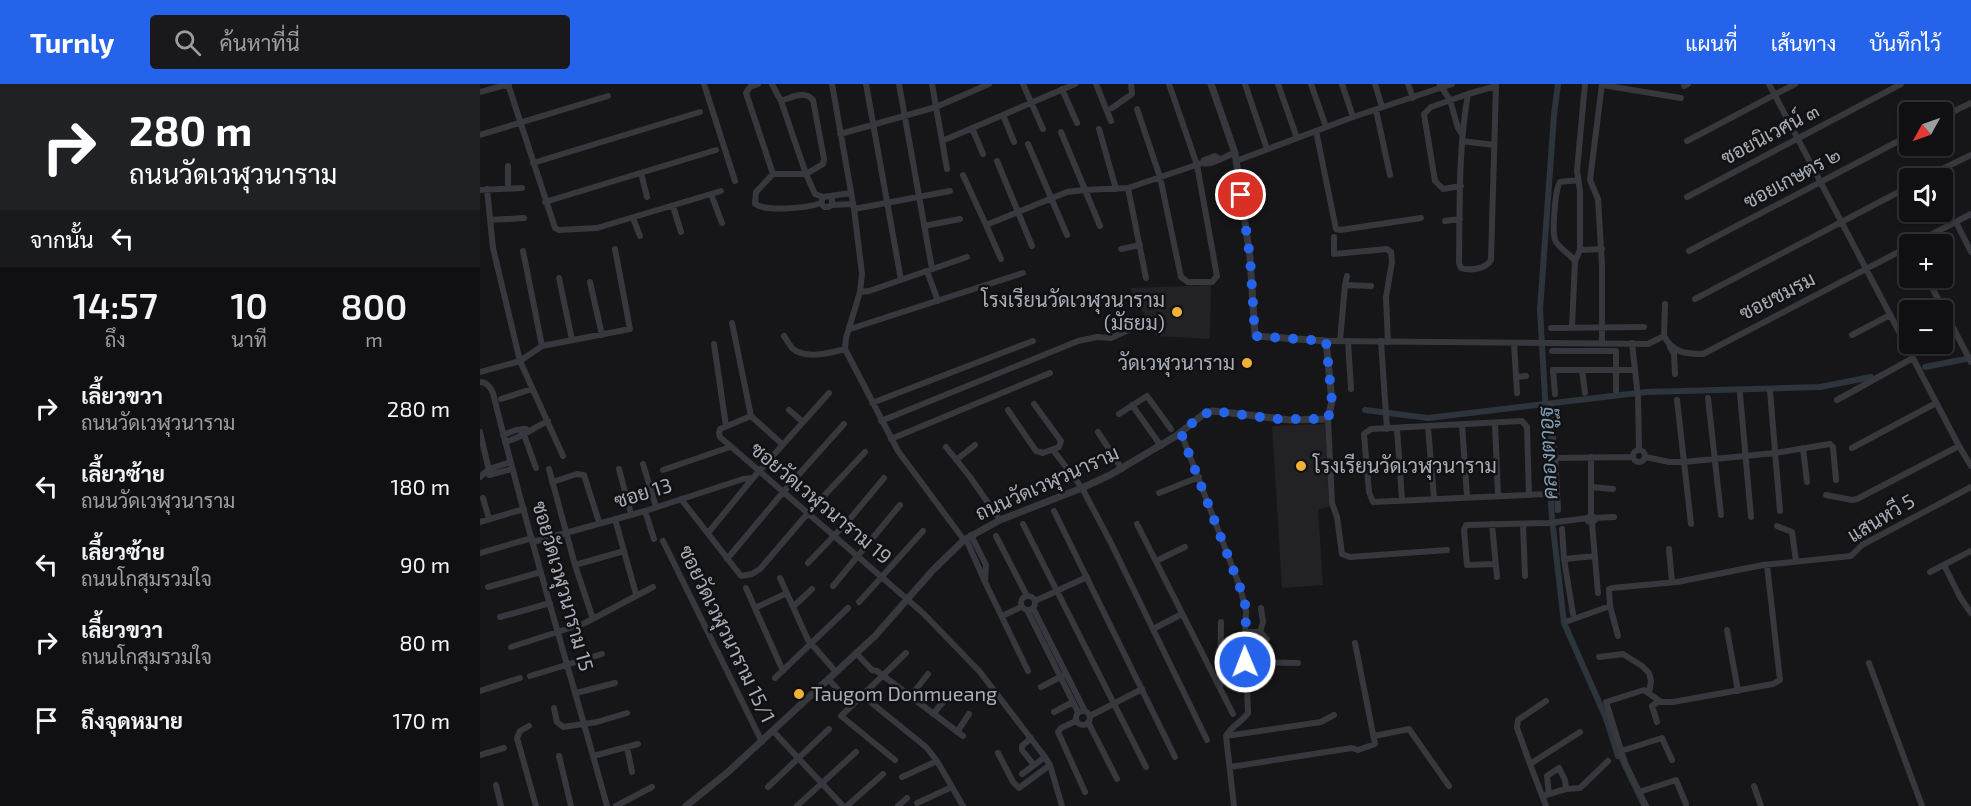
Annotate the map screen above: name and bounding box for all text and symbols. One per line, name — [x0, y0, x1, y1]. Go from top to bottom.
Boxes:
search box — [150, 15, 570, 69]
text: Turnly — [30, 25, 114, 59]
icon: search — [171, 26, 204, 59]
text: ค้นหาที่นี่ — [219, 29, 300, 55]
text: แผนที่ — [1685, 30, 1738, 55]
text: เส้นทาง — [1771, 30, 1836, 55]
text: บันทึกไว้ — [1869, 30, 1941, 55]
street label: ซอยนิเวศน์ ๓ — [1716, 96, 1823, 169]
north arrow — [1899, 102, 1953, 156]
map controls — [1899, 102, 1953, 354]
text: 280 m — [129, 104, 252, 154]
icon: right — [30, 108, 108, 186]
street label: ซอยเกษตร ๒ — [1739, 141, 1844, 213]
text: ถนนวัดเวฬุวนาราม — [129, 157, 337, 189]
button: sound — [1899, 168, 1953, 222]
pin — [1215, 169, 1266, 220]
icon: arrive — [1224, 178, 1257, 211]
icon: left — [106, 222, 139, 255]
text: จากนั้น — [30, 226, 94, 252]
button: + — [1899, 234, 1953, 288]
street label: ซอยชมรม — [1735, 266, 1818, 324]
text: 14:57 — [73, 283, 158, 326]
text: 10 — [230, 283, 268, 326]
text: 800 — [341, 284, 407, 327]
place label: โรงเรียนวัดเวฬุวนาราม (มัธยม) — [980, 287, 1165, 334]
button: − — [1899, 300, 1953, 354]
marker: โรงเรียนวัดเวฬุวนาราม (มัธยม) — [1170, 305, 1184, 319]
text: ถึง — [105, 327, 126, 351]
text: นาที — [231, 327, 267, 351]
text: m — [365, 327, 383, 351]
place label: วัดเวฬุวนาราม — [1118, 350, 1235, 377]
marker: วัดเวฬุวนาราม — [1240, 356, 1254, 370]
text: เลี้ยวขวา — [81, 382, 163, 408]
icon: right — [30, 392, 63, 425]
text: 280 m — [387, 395, 450, 421]
water label: คลองตาอูฐ — [1532, 405, 1565, 500]
text: ถนนวัดเวฬุวนาราม — [81, 410, 235, 434]
street label: ซอยวัดเวฬุวนาราม 19 — [744, 436, 897, 570]
street label: ถนนวัดเวฬุวนาราม — [971, 440, 1123, 527]
place label: โรงเรียนวัดเวฬุวนาราม — [1312, 453, 1497, 480]
marker: โรงเรียนวัดเวฬุวนาราม — [1294, 459, 1308, 473]
text: เลี้ยวซ้าย — [81, 460, 165, 486]
icon: left — [30, 470, 63, 503]
street label: ซอย 13 — [611, 472, 674, 512]
text: 180 m — [390, 473, 450, 499]
text: ถนนวัดเวฬุวนาราม — [81, 488, 235, 512]
street label: แสนหวี 5 — [1843, 488, 1918, 547]
street label: ซอยวัดเวฬุวนาราม 15 — [525, 498, 600, 674]
text: เลี้ยวซ้าย — [81, 538, 165, 564]
street label: ซอยวัดเวฬุวนาราม 15/1 — [672, 541, 781, 727]
icon: left — [30, 548, 63, 581]
text: 90 m — [400, 551, 450, 577]
text: ถนนโกสุมรวมใจ — [81, 566, 212, 590]
text: เลี้ยวขวา — [81, 616, 163, 642]
icon: right — [30, 626, 63, 659]
text: 80 m — [399, 629, 450, 655]
position arrow — [1213, 630, 1277, 694]
text: ถนนโกสุมรวมใจ — [81, 644, 212, 668]
place label: Taugom Donmueang — [811, 681, 997, 705]
marker: Taugom Donmueang — [792, 687, 806, 701]
icon: arrive — [30, 704, 63, 737]
text: ถึงจุดหมาย — [81, 707, 183, 733]
text: 170 m — [393, 707, 450, 733]

